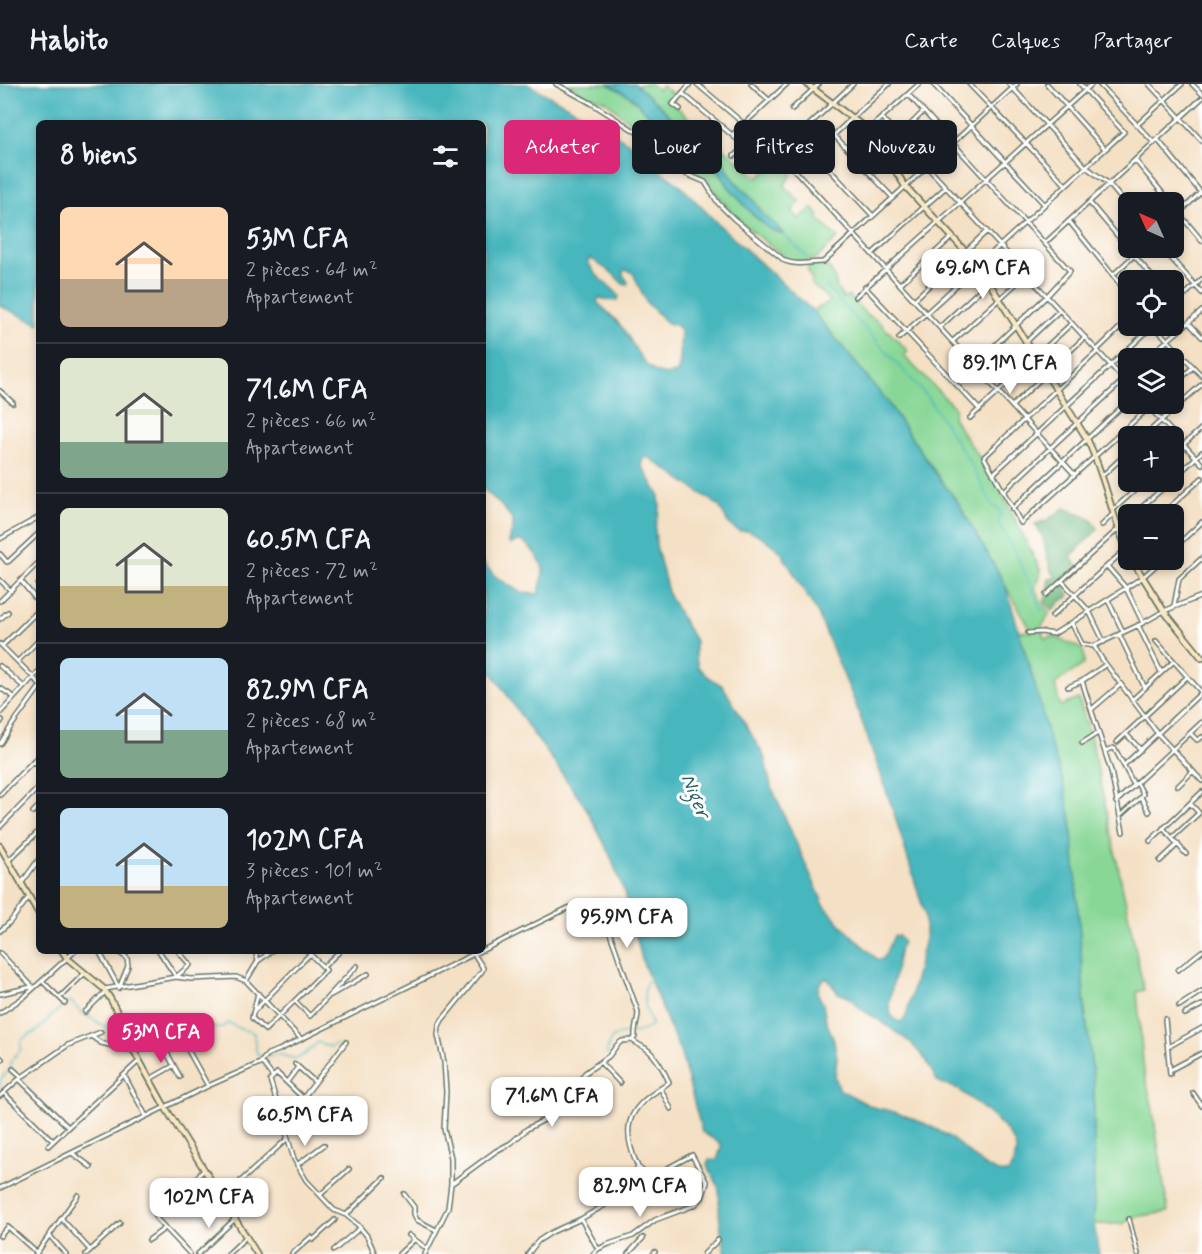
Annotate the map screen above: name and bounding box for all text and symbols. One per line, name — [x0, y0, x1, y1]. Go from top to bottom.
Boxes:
text: Habito — [30, 23, 108, 60]
text: Carte — [904, 27, 958, 55]
text: Calques — [991, 27, 1060, 55]
text: Partager — [1093, 27, 1172, 55]
chip: Acheter — [504, 120, 620, 174]
chip: Louer — [632, 120, 722, 174]
chip: Filtres — [734, 120, 835, 174]
chip: Nouveau — [847, 120, 957, 174]
text: 8 biens — [60, 139, 137, 173]
icon: filters — [429, 140, 462, 173]
north arrow — [1118, 192, 1184, 258]
map controls — [1118, 192, 1184, 570]
text: 53M CFA — [246, 223, 349, 257]
icon: home — [108, 231, 180, 303]
pin: 69.6M CFA — [914, 249, 1052, 300]
text: 69.6M CFA — [935, 255, 1031, 282]
text: 2 pièces · 64 m² — [246, 257, 378, 284]
button: locate — [1118, 270, 1184, 336]
text: Appartement — [246, 284, 354, 311]
pin: 89.1M CFA — [941, 344, 1079, 395]
button: layers — [1118, 348, 1184, 414]
text: 89.1M CFA — [962, 350, 1058, 377]
text: 71.6M CFA — [246, 374, 368, 408]
icon: home — [108, 382, 180, 454]
text: 2 pièces · 66 m² — [246, 408, 376, 435]
button: + — [1118, 426, 1184, 492]
text: Appartement — [246, 435, 354, 462]
button: − — [1118, 504, 1184, 570]
text: 60.5M CFA — [246, 524, 372, 558]
icon: home — [108, 532, 180, 604]
text: 2 pièces · 72 m² — [246, 558, 378, 585]
text: Appartement — [246, 585, 354, 612]
text: 82.9M CFA — [246, 674, 369, 708]
icon: home — [108, 682, 180, 754]
text: 2 pièces · 68 m² — [246, 708, 376, 735]
text: Appartement — [246, 735, 354, 762]
water label: Niger — [672, 770, 717, 825]
text: 102M CFA — [246, 824, 364, 858]
icon: home — [108, 832, 180, 904]
text: 3 pièces · 101 m² — [246, 858, 383, 885]
text: Appartement — [246, 885, 354, 912]
pin: 95.9M CFA — [558, 898, 696, 949]
text: 95.9M CFA — [580, 904, 674, 931]
pin: 53M CFA — [106, 1013, 216, 1064]
text: 53M CFA — [121, 1019, 201, 1046]
pin: 71.6M CFA — [483, 1077, 621, 1128]
text: 71.6M CFA — [505, 1083, 599, 1110]
pin: 60.5M CFA — [236, 1096, 374, 1147]
text: 60.5M CFA — [257, 1102, 353, 1129]
pin: 82.9M CFA — [571, 1167, 709, 1218]
text: 82.9M CFA — [593, 1173, 687, 1200]
pin: 102M CFA — [147, 1178, 271, 1229]
text: 102M CFA — [163, 1184, 255, 1211]

